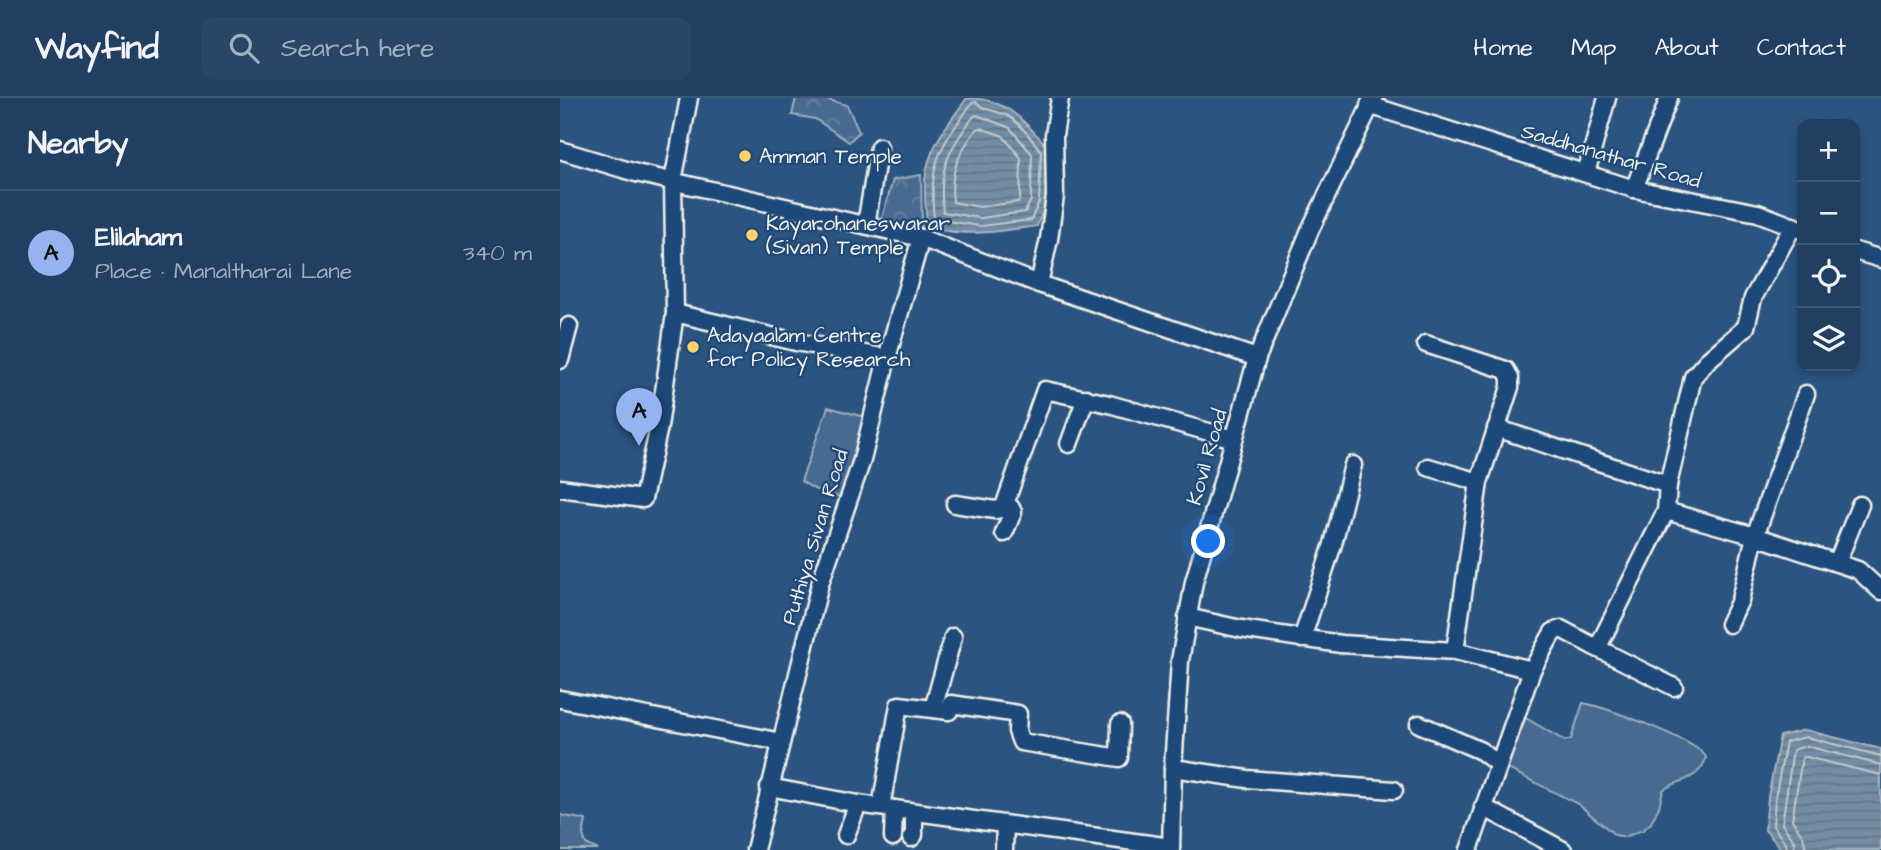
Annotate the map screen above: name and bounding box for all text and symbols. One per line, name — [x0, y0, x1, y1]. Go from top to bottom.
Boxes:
search box — [201, 17, 691, 80]
text: Wayfind — [35, 25, 159, 71]
icon: search — [225, 29, 263, 67]
text: Search here — [281, 30, 434, 66]
text: Home — [1473, 31, 1533, 65]
text: Map — [1571, 31, 1616, 65]
text: About — [1654, 31, 1719, 65]
text: Contact — [1757, 31, 1846, 65]
street label: Saddhanathar Road — [1518, 116, 1705, 196]
map controls — [1797, 119, 1860, 371]
button: + — [1797, 119, 1860, 182]
text: Nearby — [28, 123, 128, 165]
place label: Amman Temple — [759, 142, 902, 172]
marker: Amman Temple — [737, 148, 753, 164]
button: − — [1797, 182, 1860, 245]
place label: Kayarohaneswarar (Sivan) Temple — [766, 209, 950, 263]
text: Elilaham — [95, 219, 182, 255]
marker: Kayarohaneswarar (Sivan) Temple — [744, 227, 760, 243]
text: A — [44, 237, 58, 269]
text: 340 m — [463, 237, 532, 269]
button: locate — [1797, 245, 1860, 308]
text: Place · Manaltharai Lane — [95, 255, 352, 287]
button: layers — [1797, 308, 1860, 371]
place label: Adayaalam Centre for Policy Research — [707, 321, 911, 376]
marker: Adayaalam Centre for Policy Research — [685, 339, 701, 355]
pin: A — [616, 388, 662, 446]
street label: Kovil Road — [1179, 405, 1235, 508]
street label: Puthiya Sivan Road — [775, 445, 857, 629]
your location — [1191, 524, 1225, 558]

